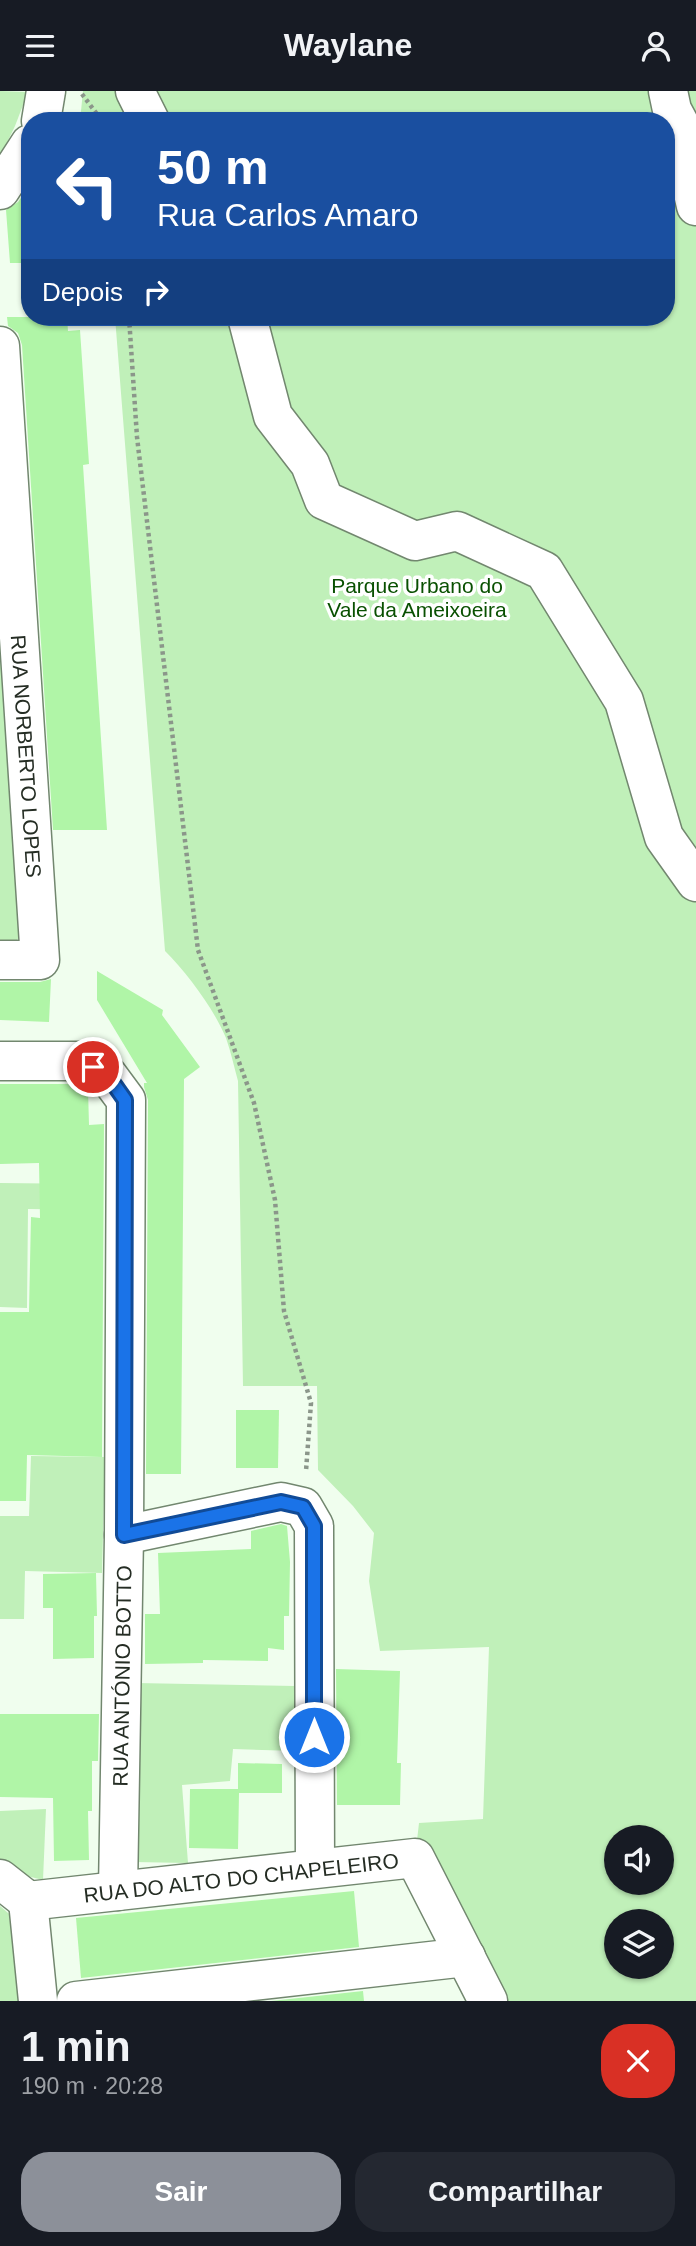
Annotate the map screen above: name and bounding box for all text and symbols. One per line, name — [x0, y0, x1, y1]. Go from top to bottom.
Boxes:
icon: menu — [21, 27, 59, 65]
text: Waylane — [284, 27, 412, 63]
icon: person — [637, 27, 675, 65]
icon: left — [42, 140, 133, 231]
text: 50 m — [157, 140, 269, 194]
text: Rua Carlos Amaro — [157, 197, 418, 233]
icon: right — [137, 273, 175, 311]
text: Depois — [42, 277, 123, 307]
park label: Parque Urbano do Vale da Ameixoeira — [327, 574, 507, 621]
street label: RUA NORBERTO LOPES — [7, 634, 46, 878]
pin — [63, 1037, 123, 1097]
icon: arrive — [74, 1048, 112, 1086]
street label: RUA ANTÓNIO BOTTO — [109, 1565, 135, 1787]
position arrow — [277, 1700, 351, 1774]
map controls — [604, 1825, 674, 1979]
button: sound — [604, 1825, 674, 1895]
street label: RUA DO ALTO DO CHAPELEIRO — [82, 1848, 400, 1906]
button: layers — [604, 1909, 674, 1979]
text: 1 min — [21, 2023, 131, 2070]
button: close — [601, 2024, 675, 2098]
text: 190 m · 20:28 — [21, 2073, 163, 2099]
button: Sair — [21, 2152, 341, 2232]
button: Compartilhar — [355, 2152, 675, 2232]

